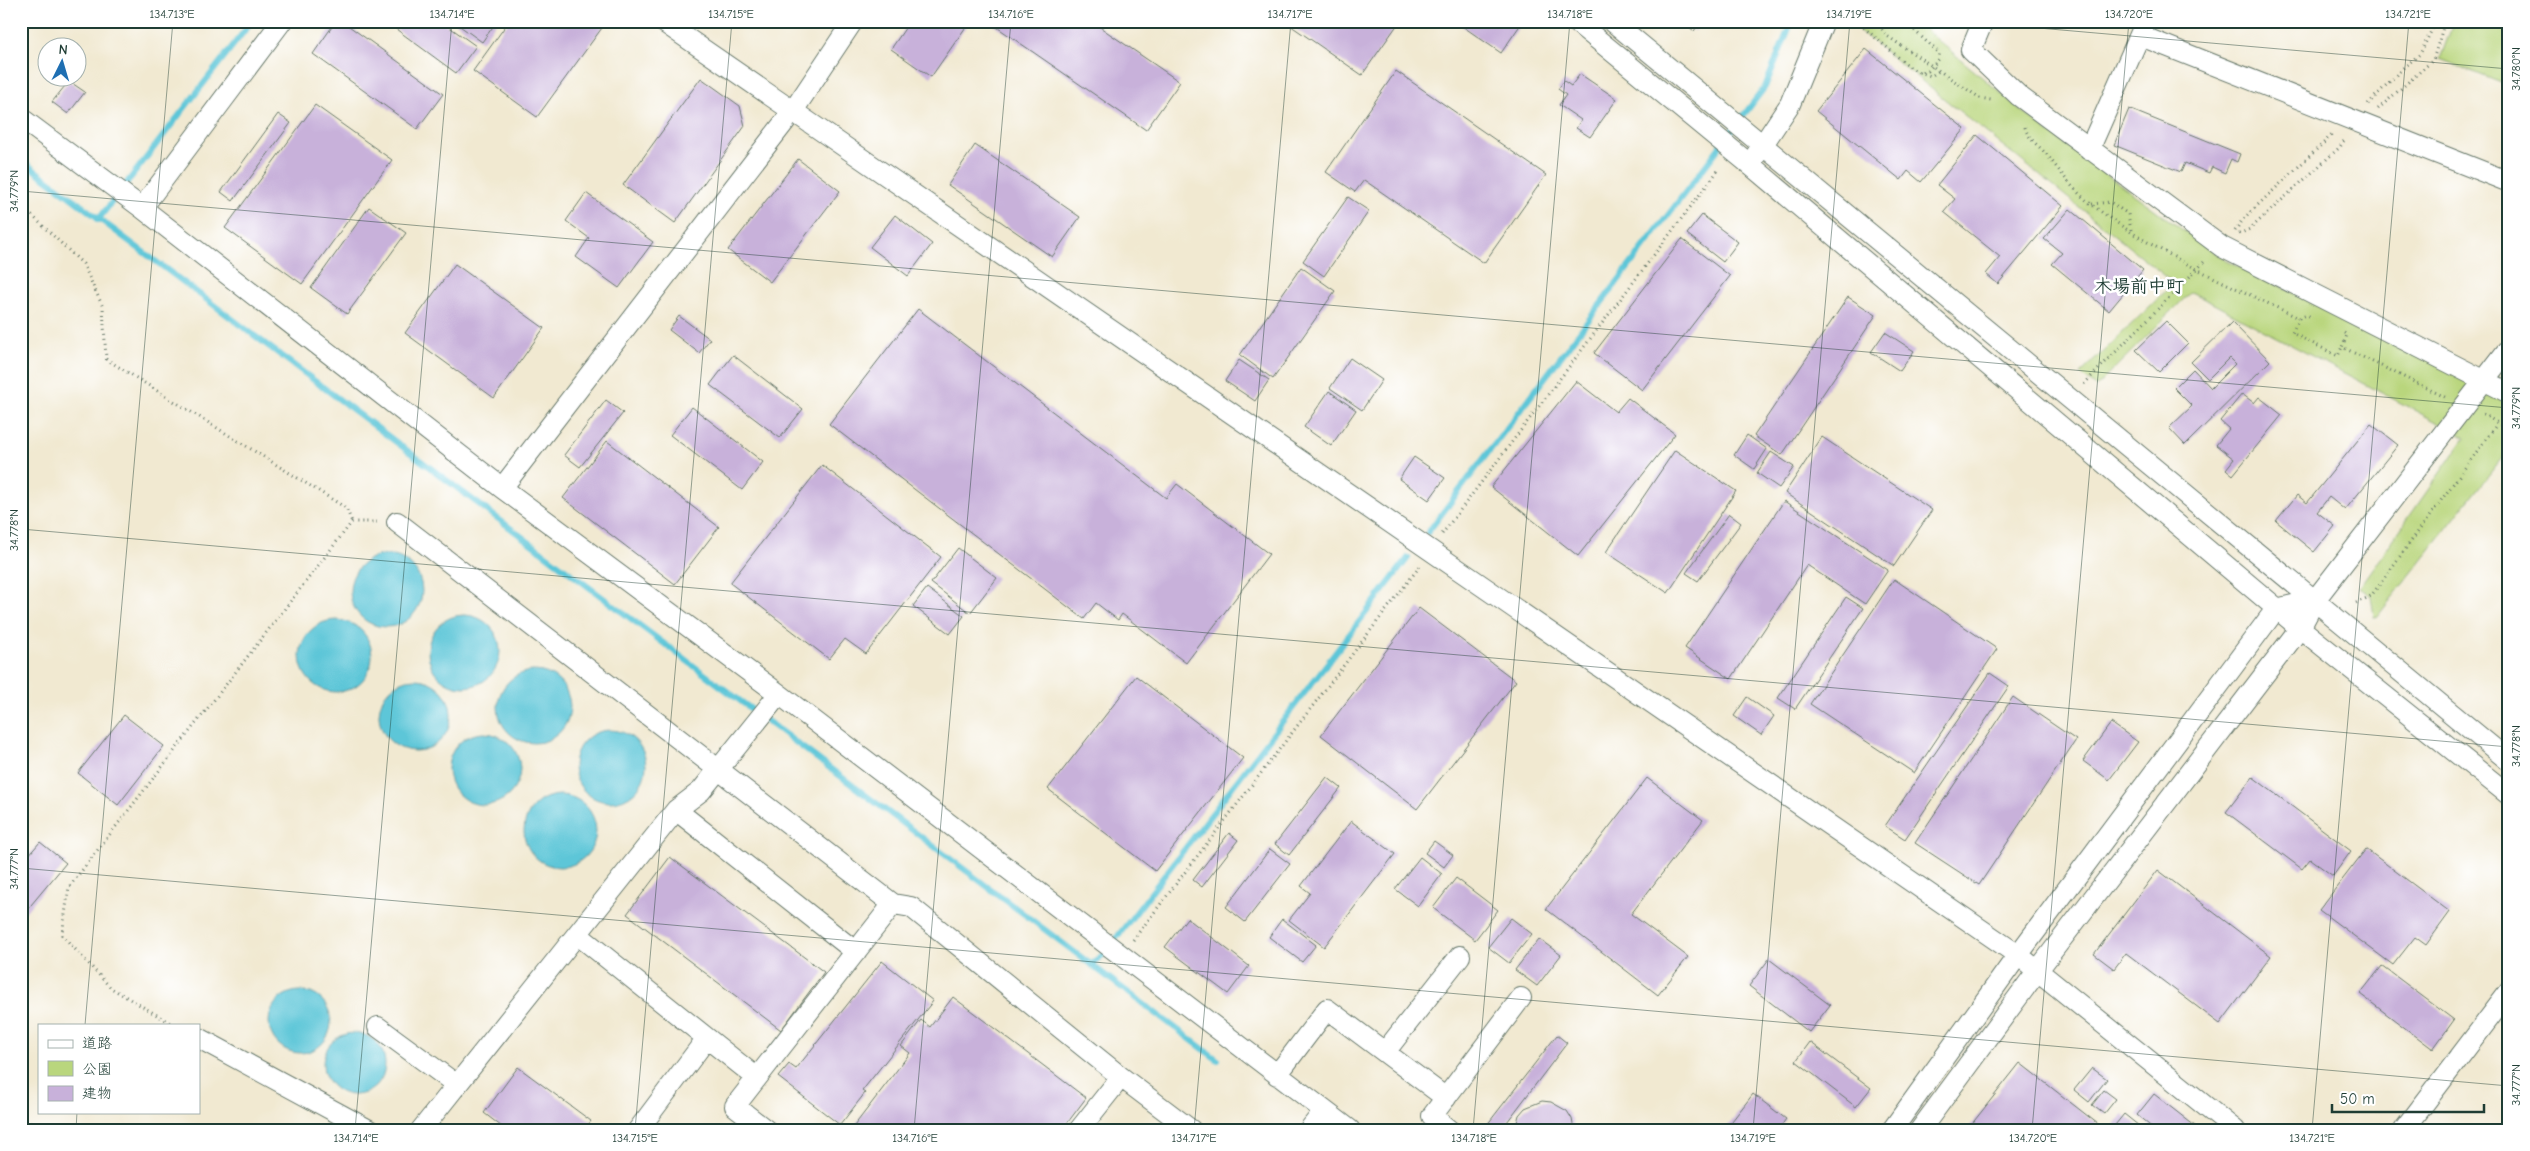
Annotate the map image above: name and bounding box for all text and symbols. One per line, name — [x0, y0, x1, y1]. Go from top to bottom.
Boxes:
text: 134.713°E — [149, 7, 195, 21]
text: 134.714°E — [430, 7, 474, 21]
text: 134.715°E — [708, 7, 754, 21]
text: 134.716°E — [988, 7, 1034, 21]
text: 134.717°E — [1268, 7, 1312, 21]
text: 134.718°E — [1547, 7, 1593, 21]
text: 134.719°E — [1826, 7, 1872, 21]
text: 134.720°E — [2105, 7, 2153, 21]
text: 134.721°E — [2385, 7, 2431, 21]
north arrow — [38, 38, 88, 88]
text: N — [58, 41, 68, 58]
text: 34.780°N — [2509, 47, 2523, 91]
text: 34.779°N — [7, 170, 21, 212]
district label: 木場前中町 — [2094, 276, 2184, 297]
text: 34.779°N — [2509, 387, 2523, 429]
text: 34.778°N — [7, 509, 21, 551]
text: 34.778°N — [2509, 725, 2523, 767]
text: 34.777°N — [7, 848, 21, 890]
legend — [38, 1024, 200, 1114]
text: 道路 — [82, 1034, 112, 1052]
text: 公園 — [82, 1060, 112, 1078]
text: 34.777°N — [2509, 1064, 2523, 1106]
scale bar — [2332, 1081, 2485, 1113]
text: 建物 — [82, 1084, 112, 1102]
text: 50 m — [2340, 1090, 2375, 1108]
text: 134.714°E — [334, 1131, 378, 1145]
text: 134.715°E — [612, 1131, 658, 1145]
text: 134.716°E — [892, 1131, 938, 1145]
text: 134.717°E — [1172, 1131, 1216, 1145]
text: 134.718°E — [1451, 1131, 1497, 1145]
text: 134.719°E — [1730, 1131, 1776, 1145]
text: 134.720°E — [2009, 1131, 2057, 1145]
text: 134.721°E — [2289, 1131, 2335, 1145]

